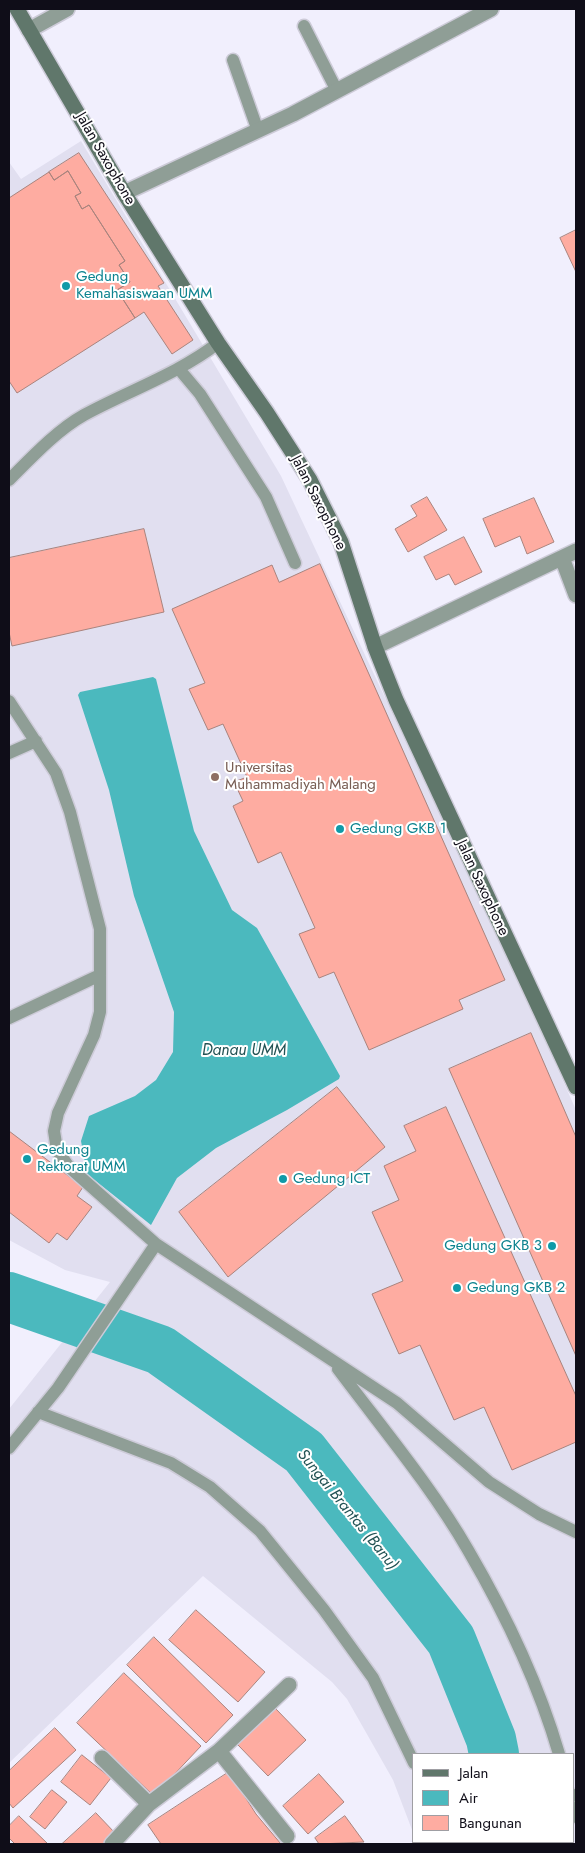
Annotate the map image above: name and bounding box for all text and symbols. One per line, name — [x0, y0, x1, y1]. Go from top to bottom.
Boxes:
street label: Jalan Saxophone — [71, 110, 139, 208]
place label: Gedung Kemahasiswaan UMM — [76, 268, 212, 303]
marker: Gedung Kemahasiswaan UMM — [60, 280, 72, 292]
street label: Jalan Saxophone — [286, 453, 350, 553]
place label: Universitas Muhammadiyah Malang — [225, 759, 376, 794]
marker: Universitas Muhammadiyah Malang — [209, 771, 221, 783]
place label: Gedung GKB 1 — [350, 820, 446, 838]
marker: Gedung GKB 1 — [334, 823, 346, 835]
street label: Jalan Saxophone — [452, 837, 512, 939]
water label: Danau UMM — [202, 1041, 286, 1061]
place label: Gedung Rektorat UMM — [37, 1141, 126, 1176]
marker: Gedung Rektorat UMM — [21, 1153, 33, 1165]
place label: Gedung ICT — [293, 1170, 370, 1188]
marker: Gedung ICT — [277, 1173, 289, 1185]
place label: Gedung GKB 3 — [444, 1237, 542, 1255]
marker: Gedung GKB 3 — [546, 1240, 558, 1252]
place label: Gedung GKB 2 — [467, 1279, 565, 1297]
marker: Gedung GKB 2 — [451, 1282, 463, 1294]
water label: Sungai Brantas (Banu) — [293, 1446, 401, 1574]
legend — [412, 1753, 575, 1843]
text: Jalan — [459, 1762, 488, 1784]
text: Air — [459, 1787, 478, 1809]
text: Bangunan — [459, 1812, 522, 1834]

